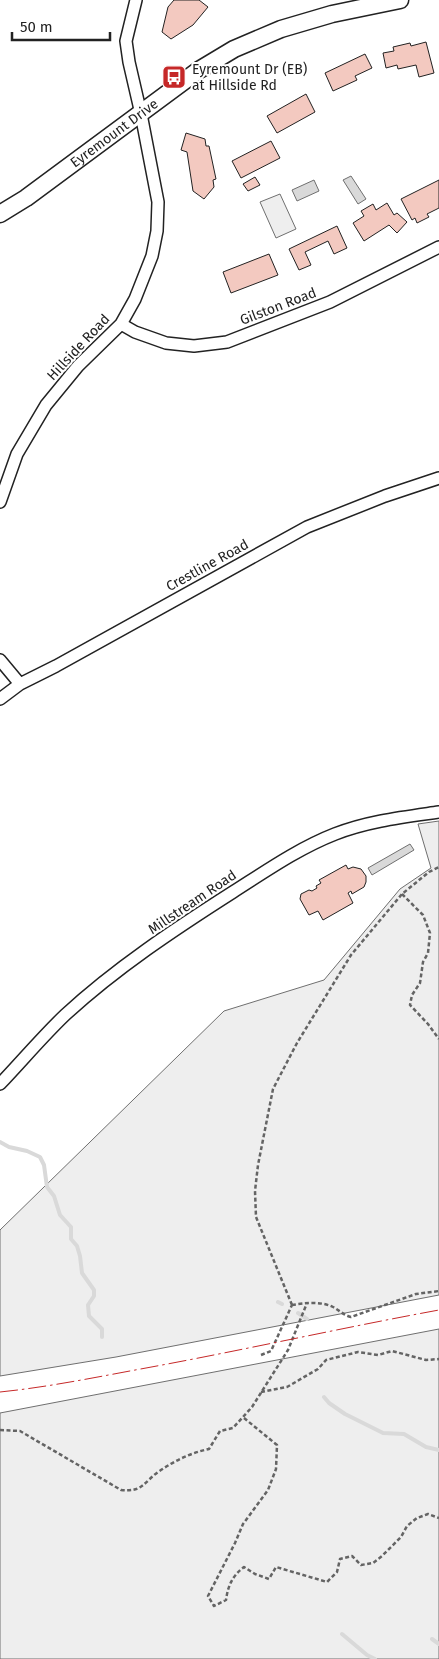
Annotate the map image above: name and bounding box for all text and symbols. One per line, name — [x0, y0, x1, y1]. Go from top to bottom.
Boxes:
scale bar — [12, 10, 110, 42]
text: 50 m — [20, 18, 53, 36]
place label: Eyremount Dr (EB) at Hillside Rd — [192, 61, 307, 94]
bus stop icon: Eyremount Dr (EB) at Hillside Rd — [161, 64, 187, 90]
street label: Eyremount Drive — [67, 95, 162, 171]
street label: Gilston Road — [237, 284, 319, 329]
street label: Hillside Road — [43, 311, 113, 384]
street label: Crestline Road — [163, 536, 251, 595]
street label: Millstream Road — [145, 867, 240, 938]

